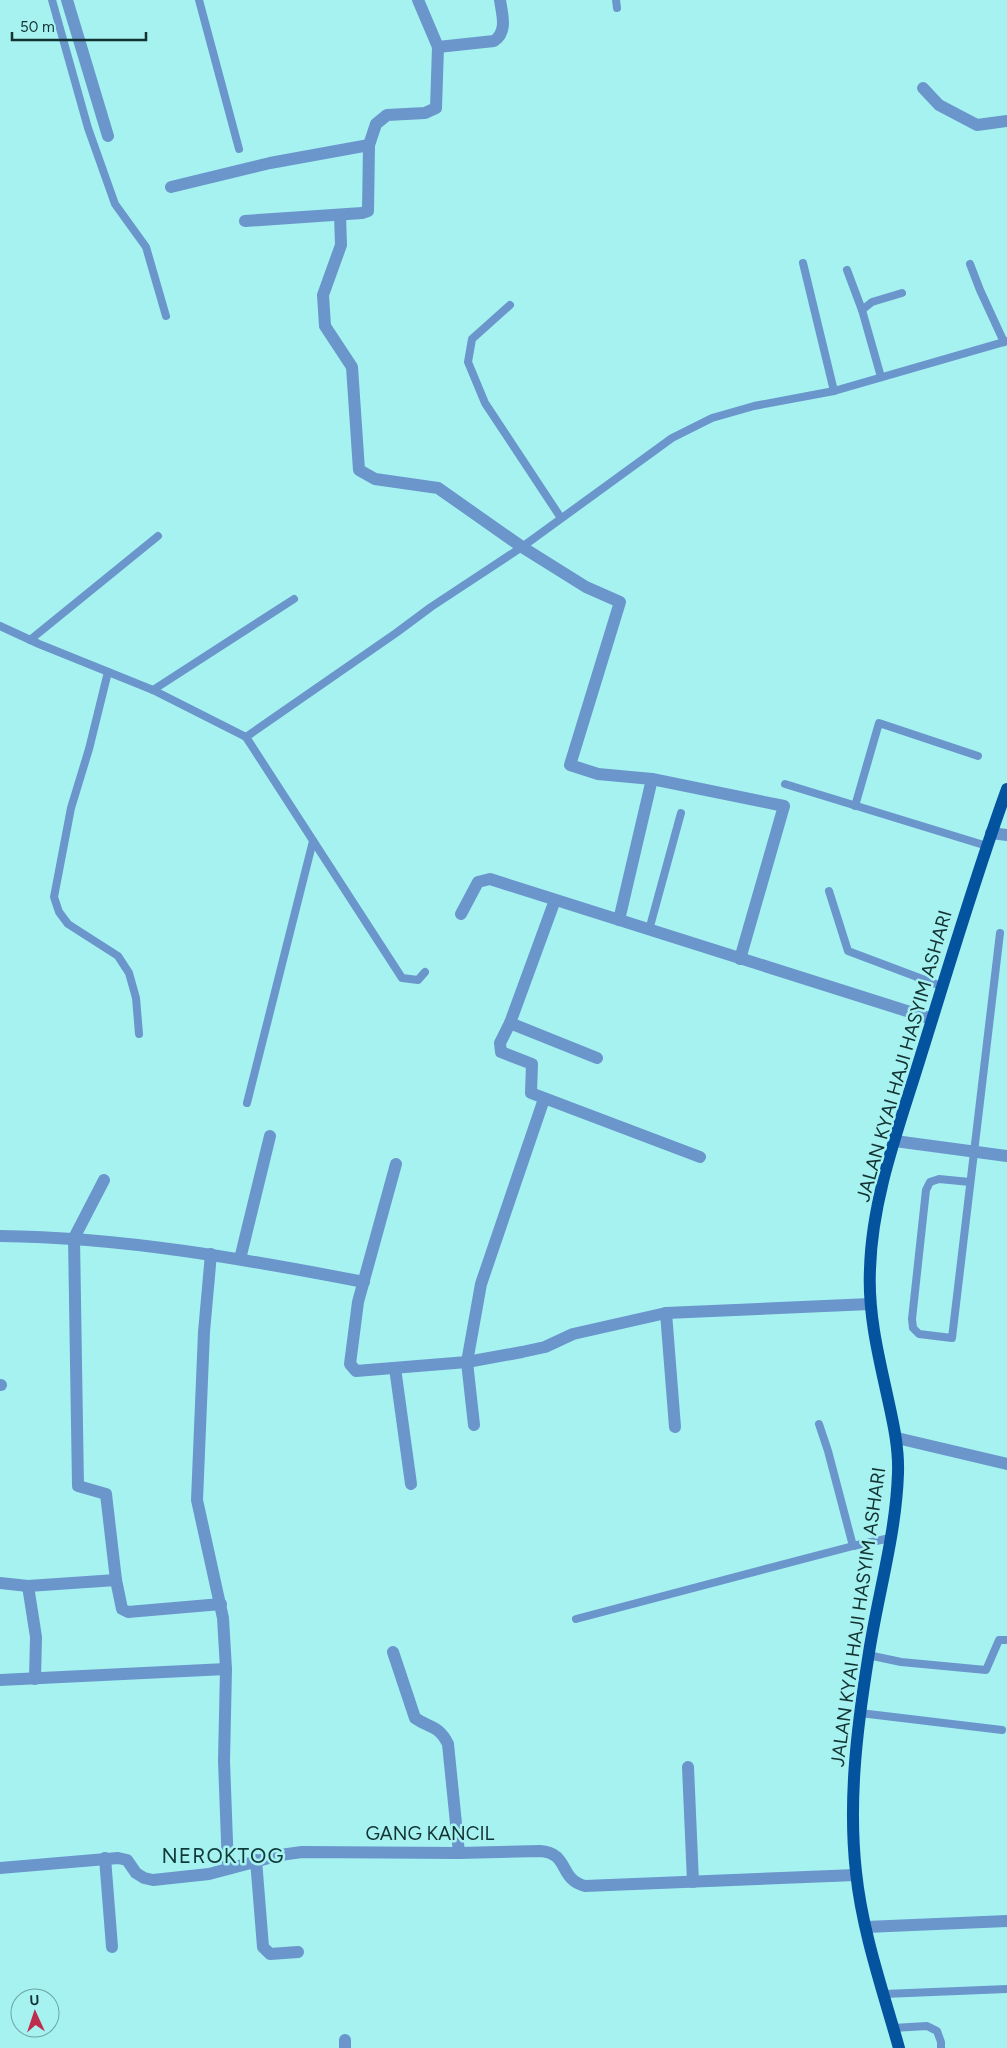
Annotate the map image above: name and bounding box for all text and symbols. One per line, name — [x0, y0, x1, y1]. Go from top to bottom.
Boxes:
scale bar — [12, 10, 146, 42]
text: 50 m — [20, 18, 55, 36]
street label: JALAN KYAI HAJI HASYIM ASHARI — [851, 908, 957, 1204]
street label: JALAN KYAI HAJI HASYIM ASHARI — [826, 1466, 890, 1768]
street label: GANG KANCIL — [366, 1822, 495, 1845]
district label: NEROKTOG — [162, 1843, 284, 1868]
north arrow — [10, 1988, 60, 2038]
text: U — [29, 1992, 40, 2009]

